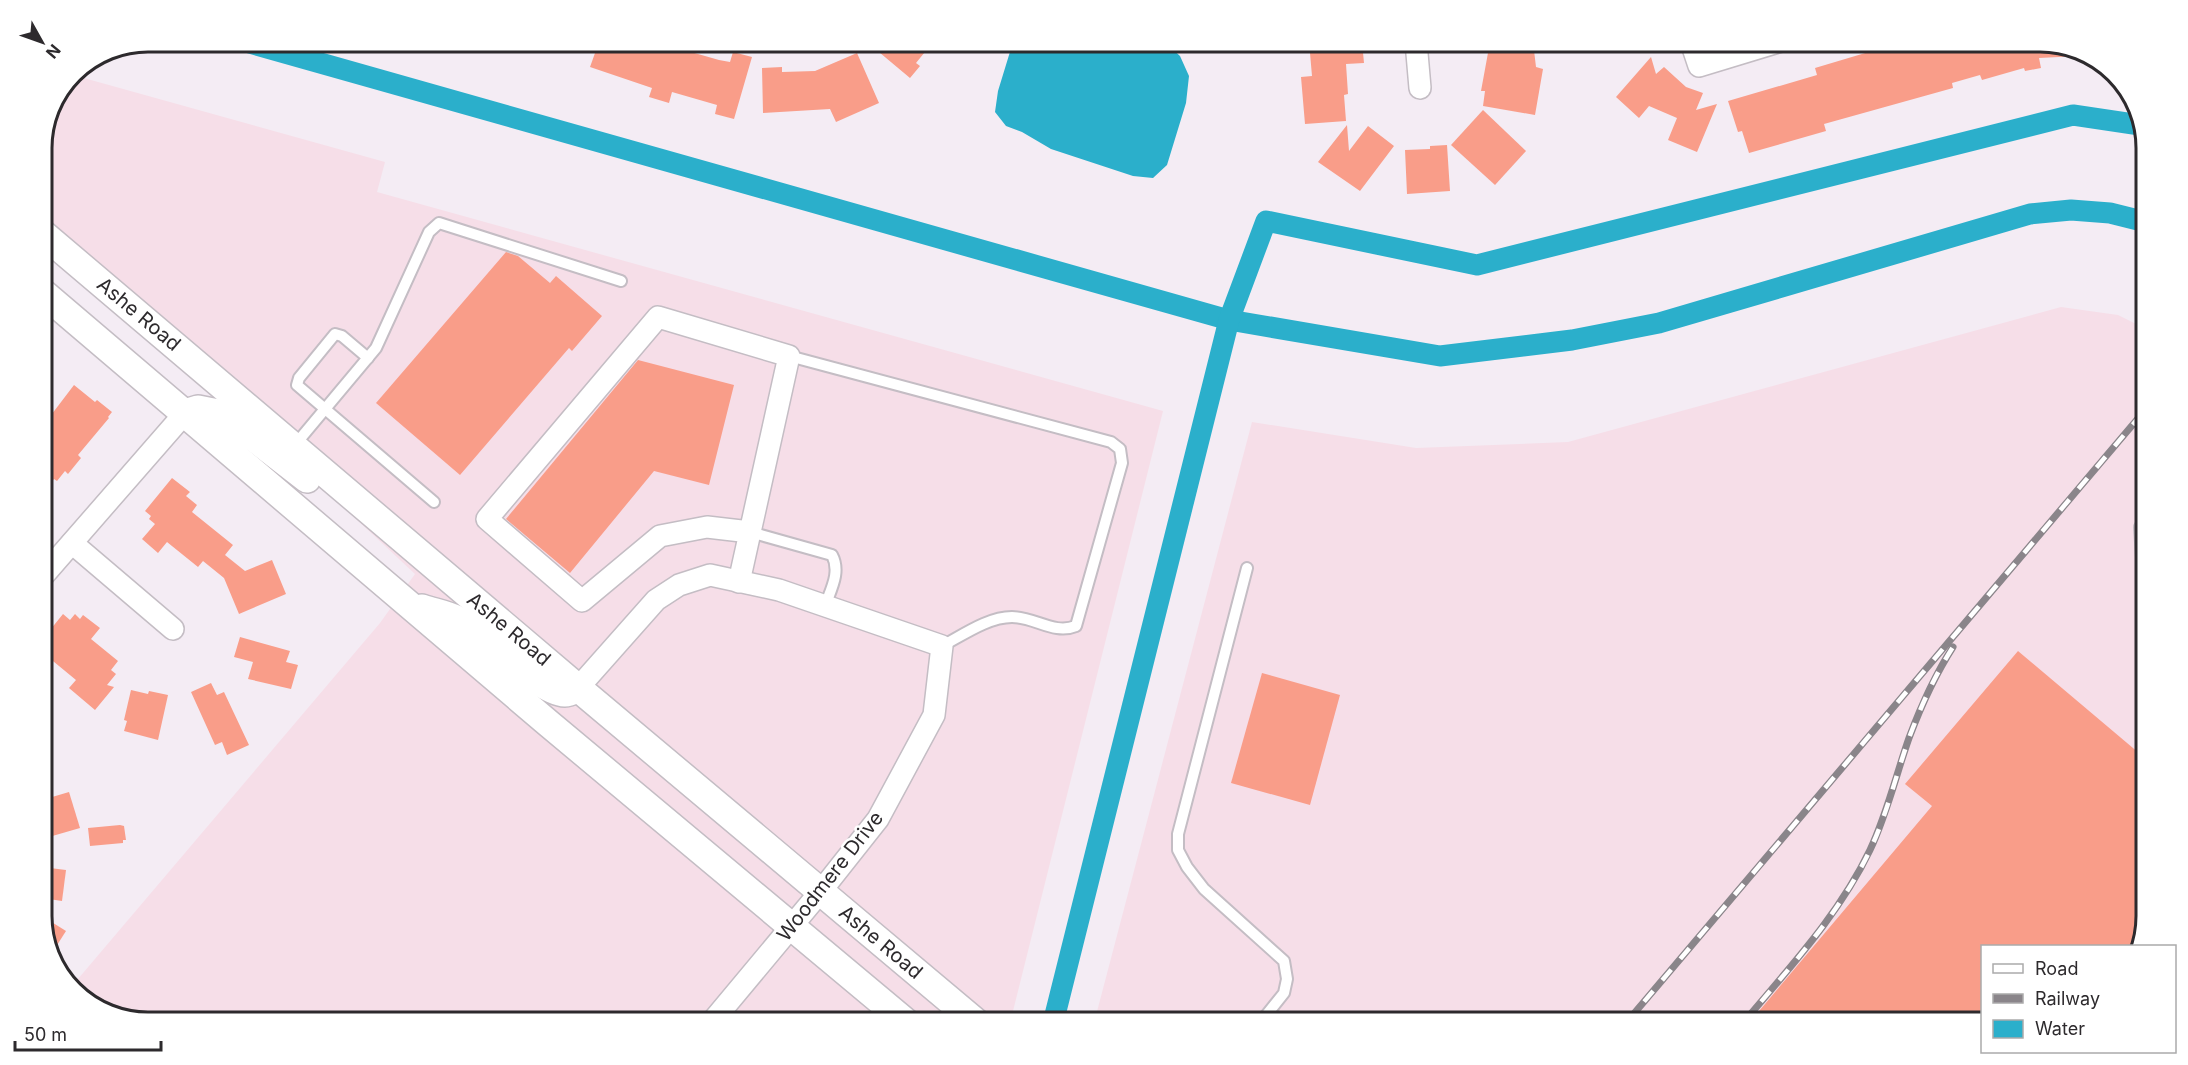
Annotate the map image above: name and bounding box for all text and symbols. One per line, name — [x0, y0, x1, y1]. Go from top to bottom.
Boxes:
north arrow — [12, 12, 72, 72]
text: N — [42, 41, 65, 63]
street label: Ashe Road — [92, 272, 186, 356]
street label: Ashe Road — [462, 587, 556, 671]
street label: Woodmere Drive — [772, 806, 888, 946]
street label: Ashe Road — [834, 900, 928, 984]
legend — [1981, 945, 2176, 1053]
text: Road — [2035, 958, 2078, 979]
text: Railway — [2035, 988, 2100, 1009]
scale bar — [15, 1014, 160, 1052]
text: Water — [2035, 1018, 2085, 1039]
text: 50 m — [24, 1024, 67, 1045]

